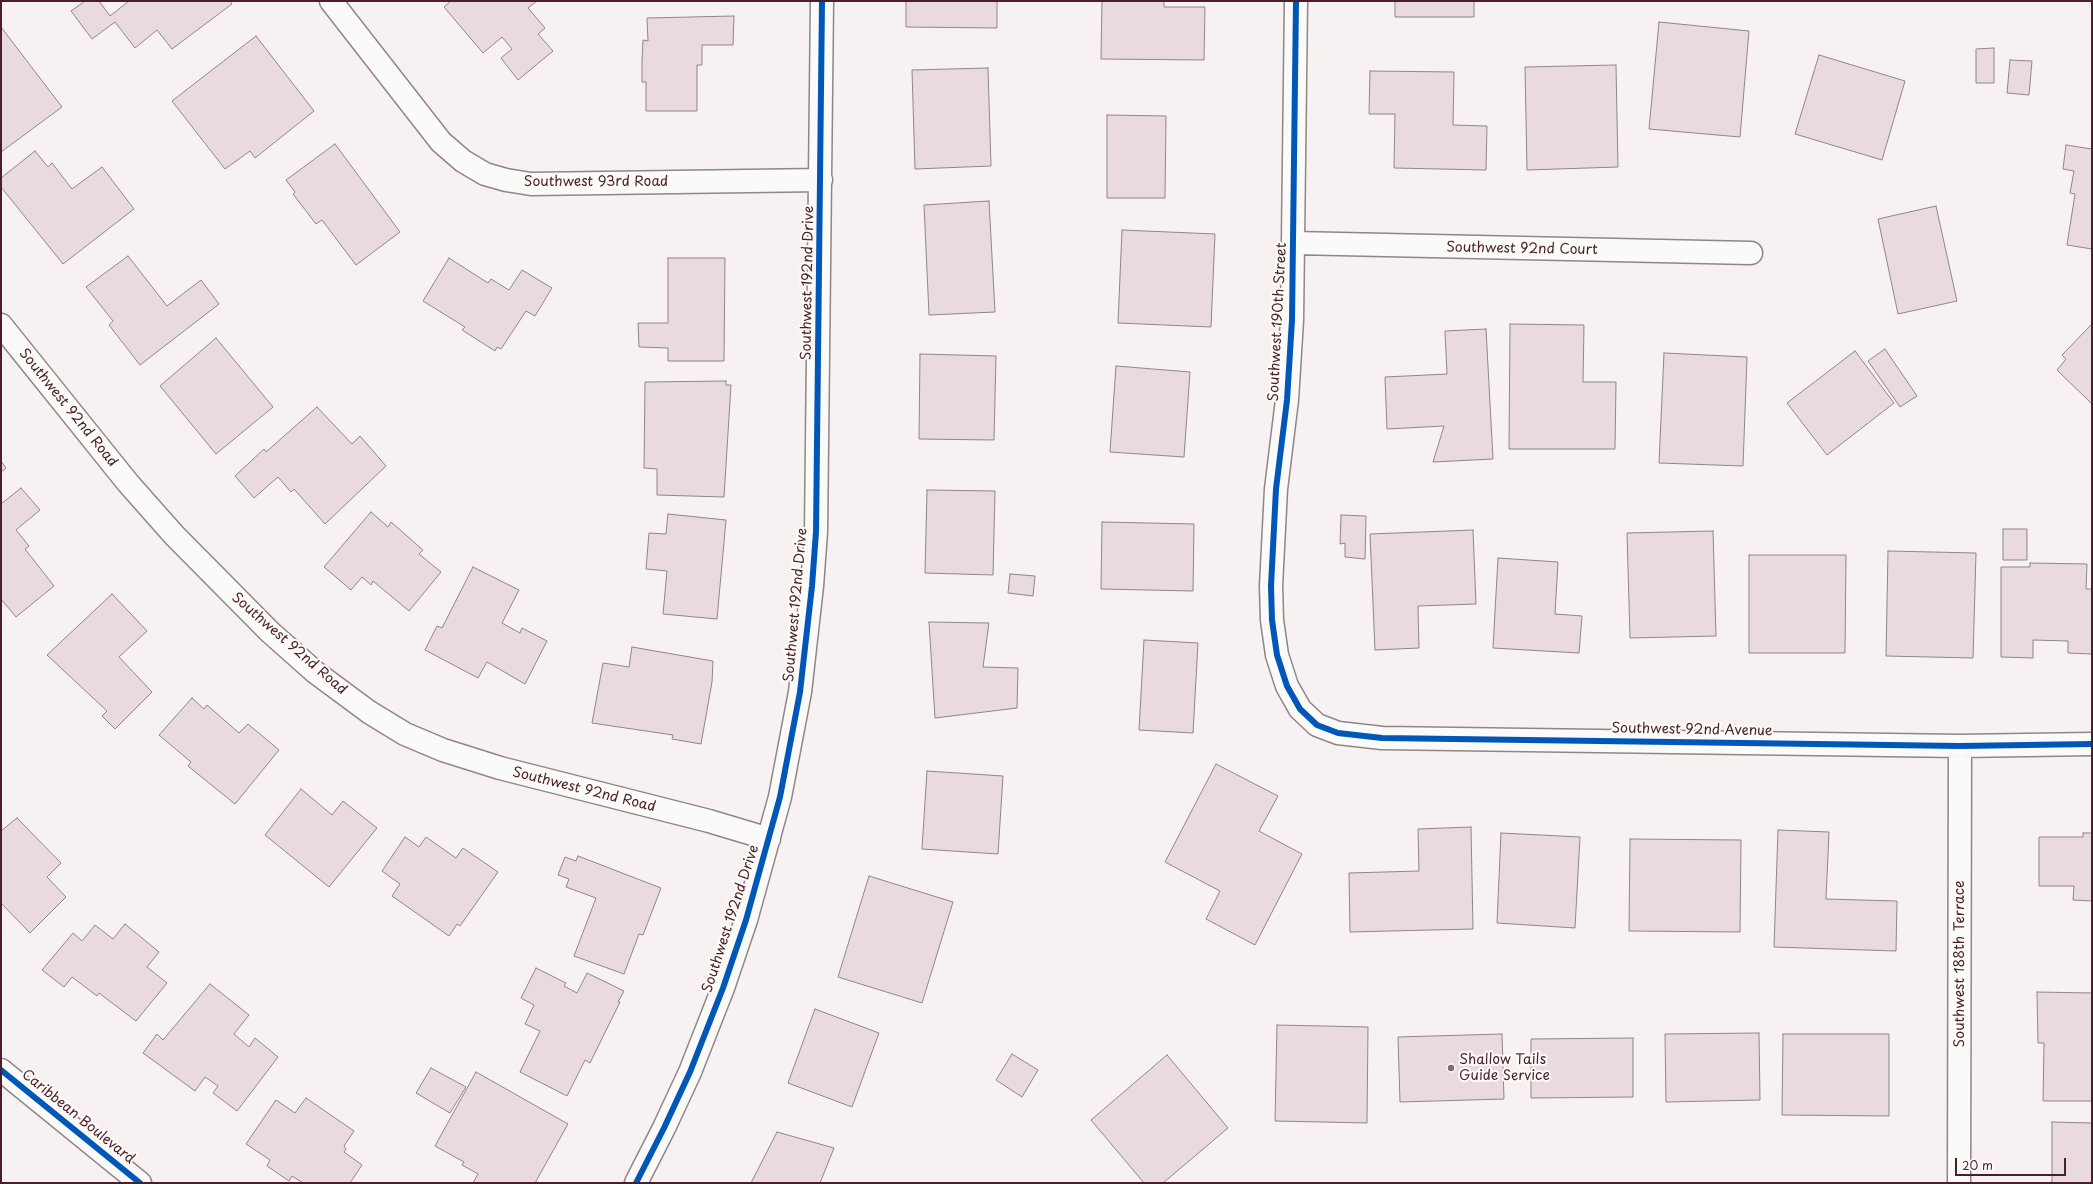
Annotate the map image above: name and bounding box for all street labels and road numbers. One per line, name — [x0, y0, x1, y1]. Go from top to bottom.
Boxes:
street label: Southwest 93rd Road — [524, 174, 668, 190]
street label: Southwest 192nd Drive — [798, 206, 818, 360]
street label: Southwest 92nd Court — [1446, 239, 1598, 259]
street label: Southwest 190th Street — [1265, 242, 1291, 402]
street label: Southwest 92nd Road — [15, 346, 121, 470]
street label: Southwest 192nd Drive — [781, 527, 811, 683]
street label: Southwest 92nd Road — [228, 589, 350, 699]
street label: Southwest 92nd Avenue — [1611, 720, 1773, 740]
street label: Southwest 92nd Road — [511, 764, 657, 816]
street label: Southwest 192nd Drive — [699, 843, 763, 995]
street label: Southwest 188th Terrace — [1952, 881, 1968, 1047]
street label: Caribbean Boulevard — [18, 1066, 138, 1168]

